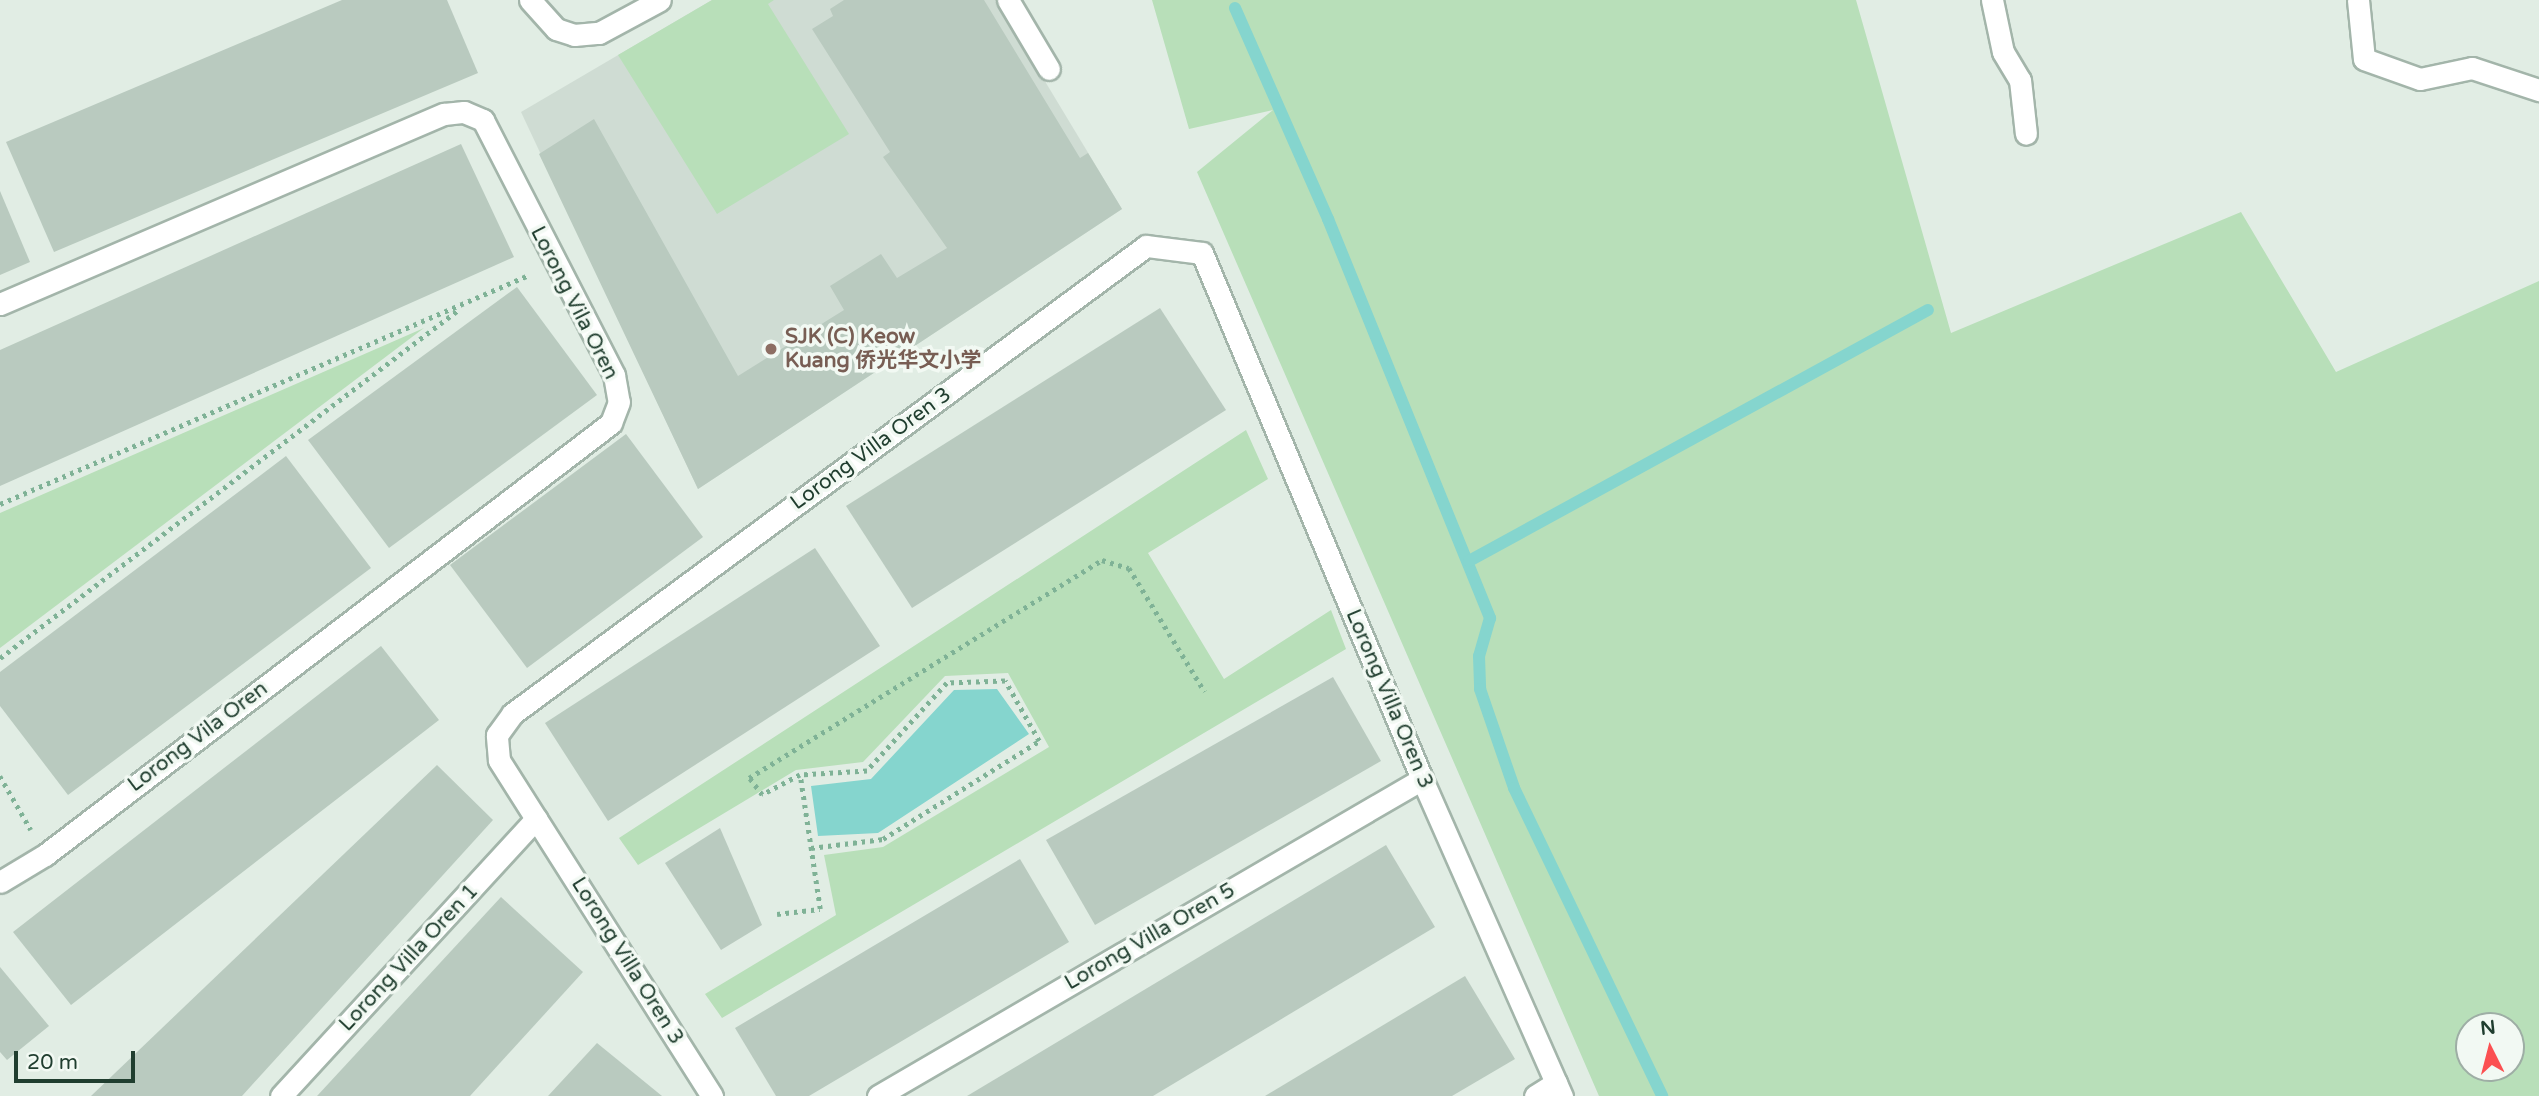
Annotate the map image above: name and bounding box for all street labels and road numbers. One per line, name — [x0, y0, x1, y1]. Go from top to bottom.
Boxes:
street label: Lorong Vila Oren — [525, 222, 623, 384]
street label: Lorong Villa Oren 3 — [786, 382, 956, 516]
street label: Lorong Villa Oren 3 — [1340, 606, 1438, 792]
street label: Lorong Vila Oren — [123, 676, 273, 798]
street label: Lorong Villa Oren 3 — [565, 873, 689, 1049]
street label: Lorong Villa Oren 5 — [1061, 878, 1239, 996]
street label: Lorong Villa Oren 1 — [334, 879, 484, 1037]

